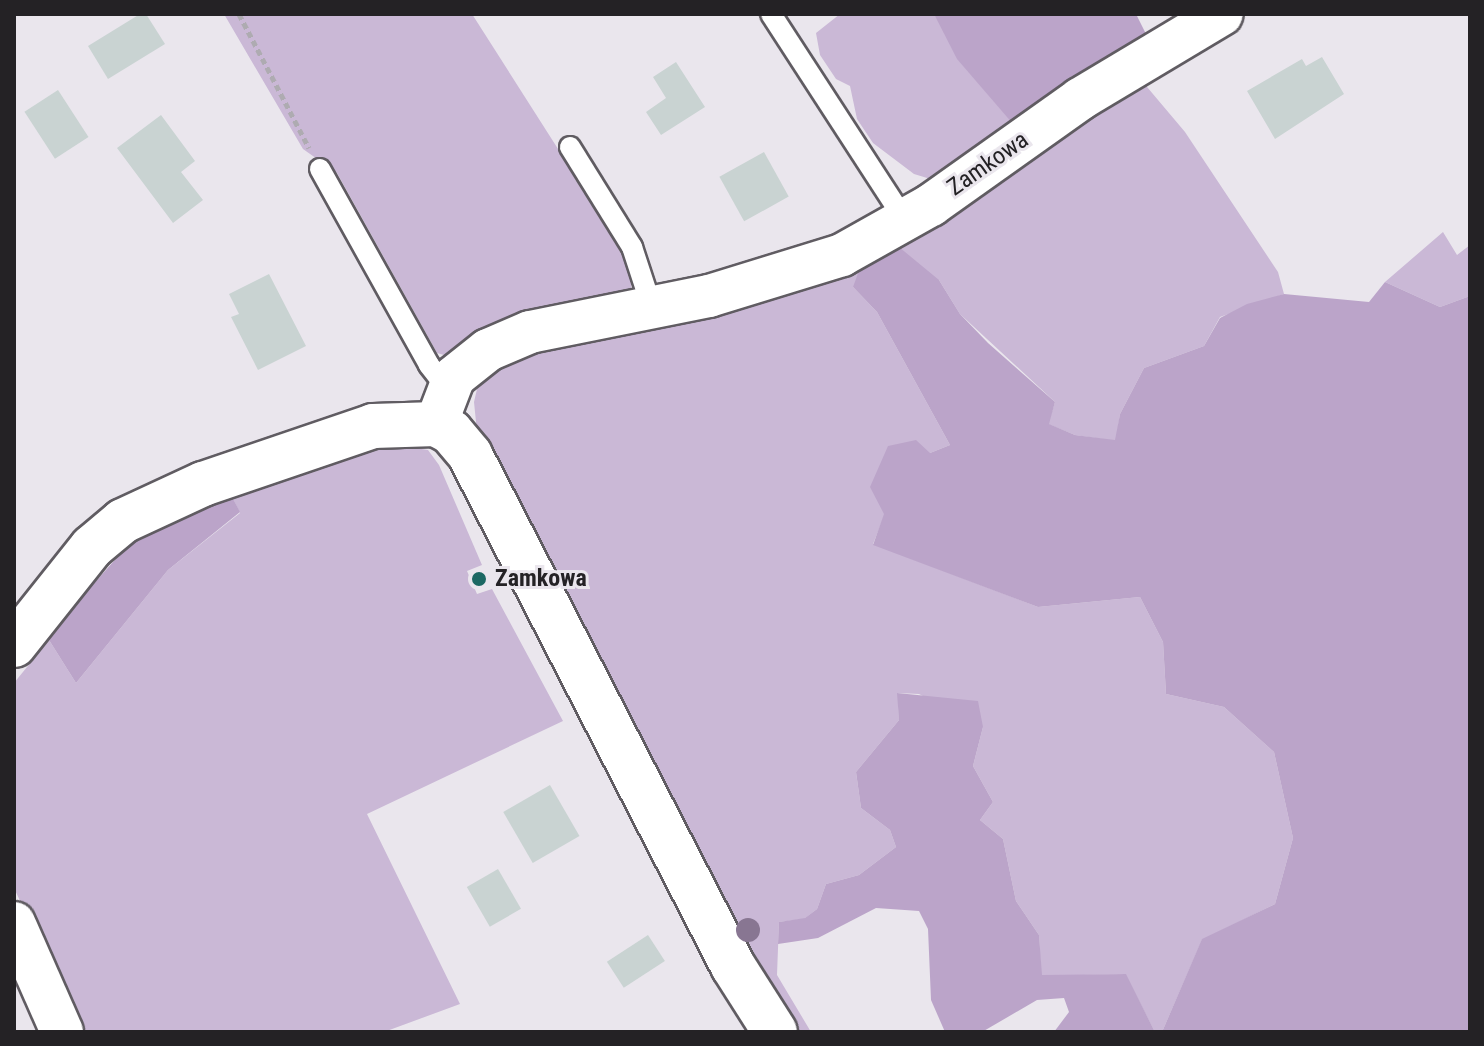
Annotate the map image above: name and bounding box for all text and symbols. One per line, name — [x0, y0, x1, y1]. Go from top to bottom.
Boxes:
street label: Zamkowa — [942, 126, 1034, 202]
place label: Zamkowa — [495, 565, 587, 593]
marker: Zamkowa — [470, 570, 488, 588]

